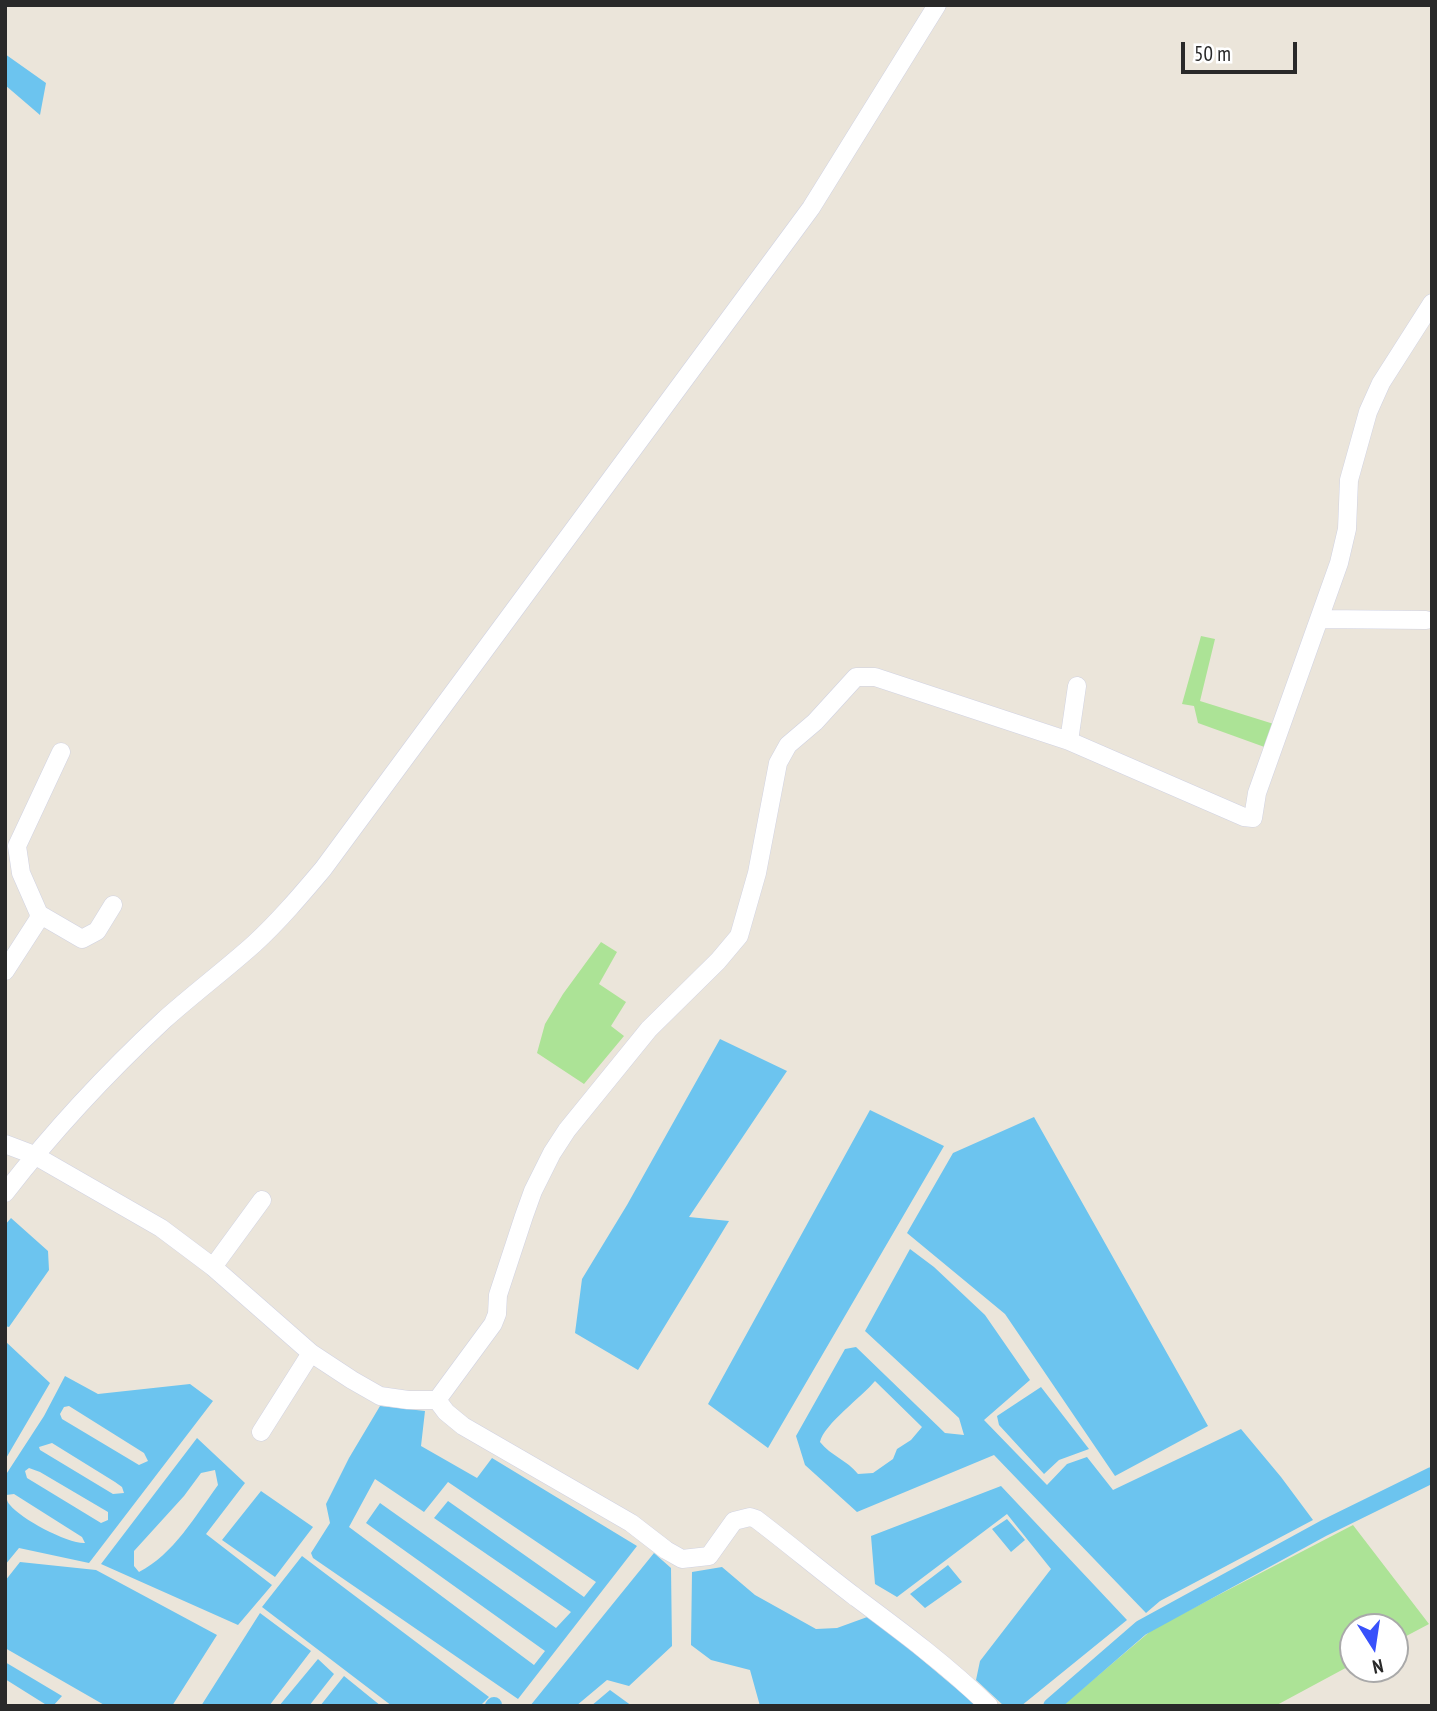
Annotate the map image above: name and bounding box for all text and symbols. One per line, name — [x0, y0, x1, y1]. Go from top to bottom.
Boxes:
scale bar — [1185, 28, 1300, 72]
text: 50 m — [1194, 40, 1231, 67]
north arrow — [1339, 1613, 1409, 1683]
text: N — [1370, 1654, 1385, 1679]

